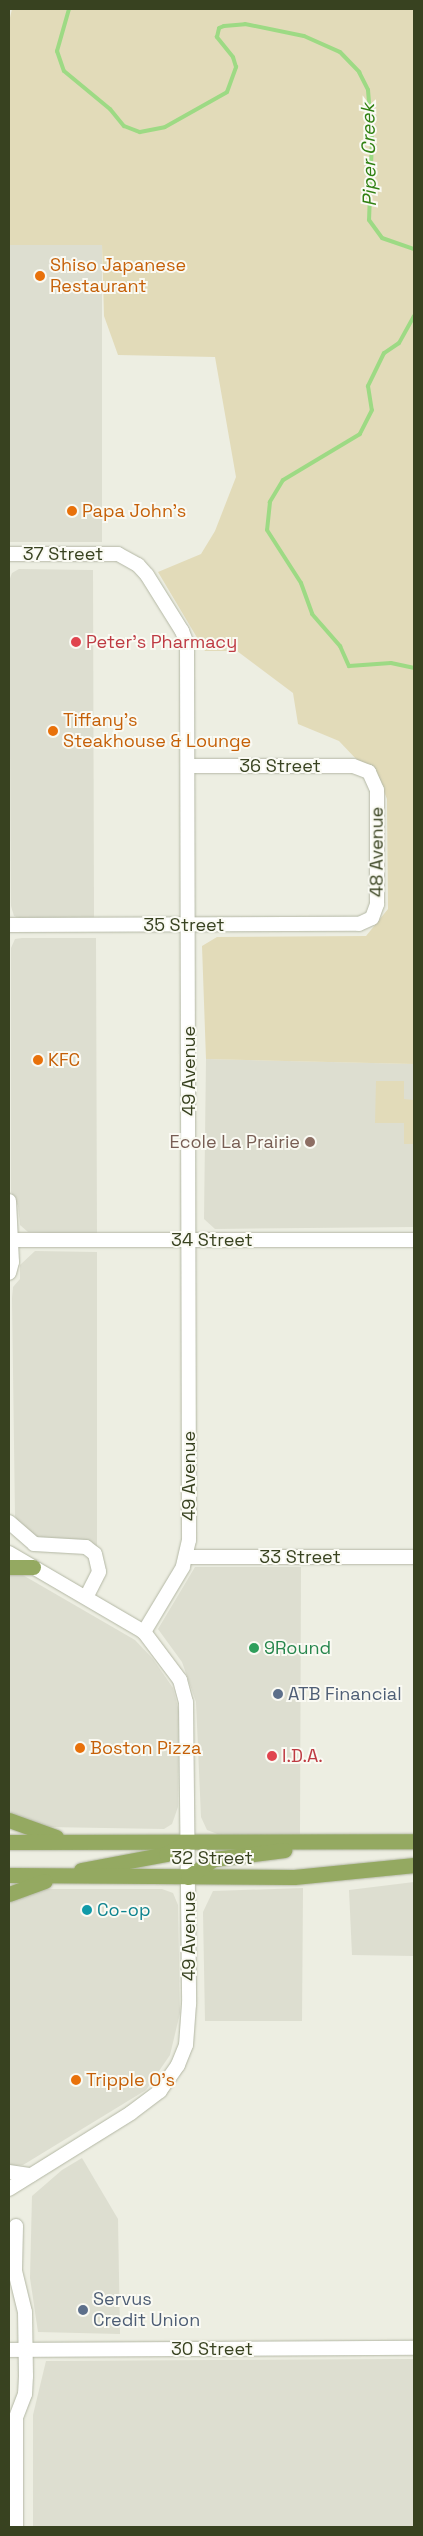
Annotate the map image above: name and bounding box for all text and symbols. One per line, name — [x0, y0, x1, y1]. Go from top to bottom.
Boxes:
water label: Piper Creek — [357, 103, 381, 207]
place label: Shiso Japanese Restaurant — [50, 255, 186, 298]
marker: Shiso Japanese Restaurant — [34, 270, 46, 282]
place label: Papa John's — [82, 500, 186, 522]
marker: Papa John's — [66, 505, 78, 517]
street label: 37 Street — [23, 543, 103, 565]
place label: Peter's Pharmacy — [86, 631, 237, 653]
marker: Peter's Pharmacy — [70, 636, 82, 648]
place label: Tiffany's Steakhouse & Lounge — [63, 710, 251, 752]
marker: Tiffany's Steakhouse & Lounge — [47, 725, 59, 737]
street label: 36 Street — [239, 755, 321, 777]
street label: 48 Avenue — [366, 807, 388, 897]
street label: 35 Street — [143, 914, 225, 936]
street label: 49 Avenue — [178, 1026, 200, 1116]
place label: KFC — [48, 1049, 80, 1071]
marker: KFC — [32, 1054, 44, 1066]
place label: Ecole La Prairie — [170, 1131, 300, 1153]
marker: Ecole La Prairie — [304, 1136, 316, 1148]
street label: 34 Street — [171, 1229, 253, 1251]
street label: 49 Avenue — [178, 1431, 200, 1521]
street label: 33 Street — [259, 1546, 341, 1568]
place label: 9Round — [264, 1637, 331, 1659]
marker: 9Round — [248, 1642, 260, 1654]
place label: ATB Financial — [288, 1683, 402, 1705]
marker: ATB Financial — [272, 1688, 284, 1700]
place label: Boston Pizza — [90, 1737, 201, 1759]
marker: Boston Pizza — [74, 1742, 86, 1754]
place label: I.D.A. — [282, 1745, 323, 1767]
marker: I.D.A. — [266, 1750, 278, 1762]
street label: 32 Street — [171, 1847, 253, 1869]
street label: 49 Avenue — [178, 1891, 200, 1981]
place label: Co-op — [97, 1899, 151, 1921]
marker: Co-op — [81, 1904, 93, 1916]
place label: Tripple O's — [86, 2069, 175, 2091]
marker: Tripple O's — [70, 2074, 82, 2086]
place label: Servus Credit Union — [93, 2289, 200, 2332]
marker: Servus Credit Union — [77, 2304, 89, 2316]
street label: 30 Street — [171, 2338, 253, 2360]

